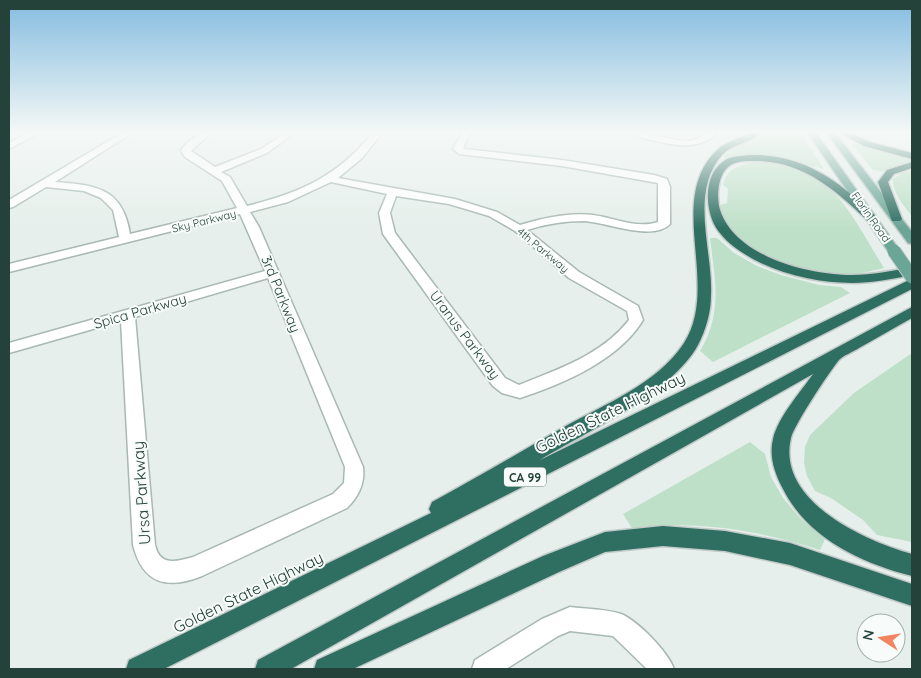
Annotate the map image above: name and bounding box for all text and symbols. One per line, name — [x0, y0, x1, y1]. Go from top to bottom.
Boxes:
street label: Florin Road — [848, 189, 894, 245]
street label: Sky Parkway — [170, 206, 238, 236]
street label: 4th Parkway — [514, 224, 572, 276]
street label: 3rd Parkway — [257, 253, 305, 335]
street label: Uranus Parkway — [426, 287, 504, 383]
street label: Spica Parkway — [92, 289, 188, 333]
street label: Golden State Highway — [532, 367, 688, 457]
street label: Ursa Parkway — [127, 440, 155, 546]
road number: CA 99 — [504, 468, 546, 487]
street label: Golden State Highway — [170, 547, 326, 637]
north arrow — [856, 613, 906, 663]
text: N — [858, 628, 878, 642]

